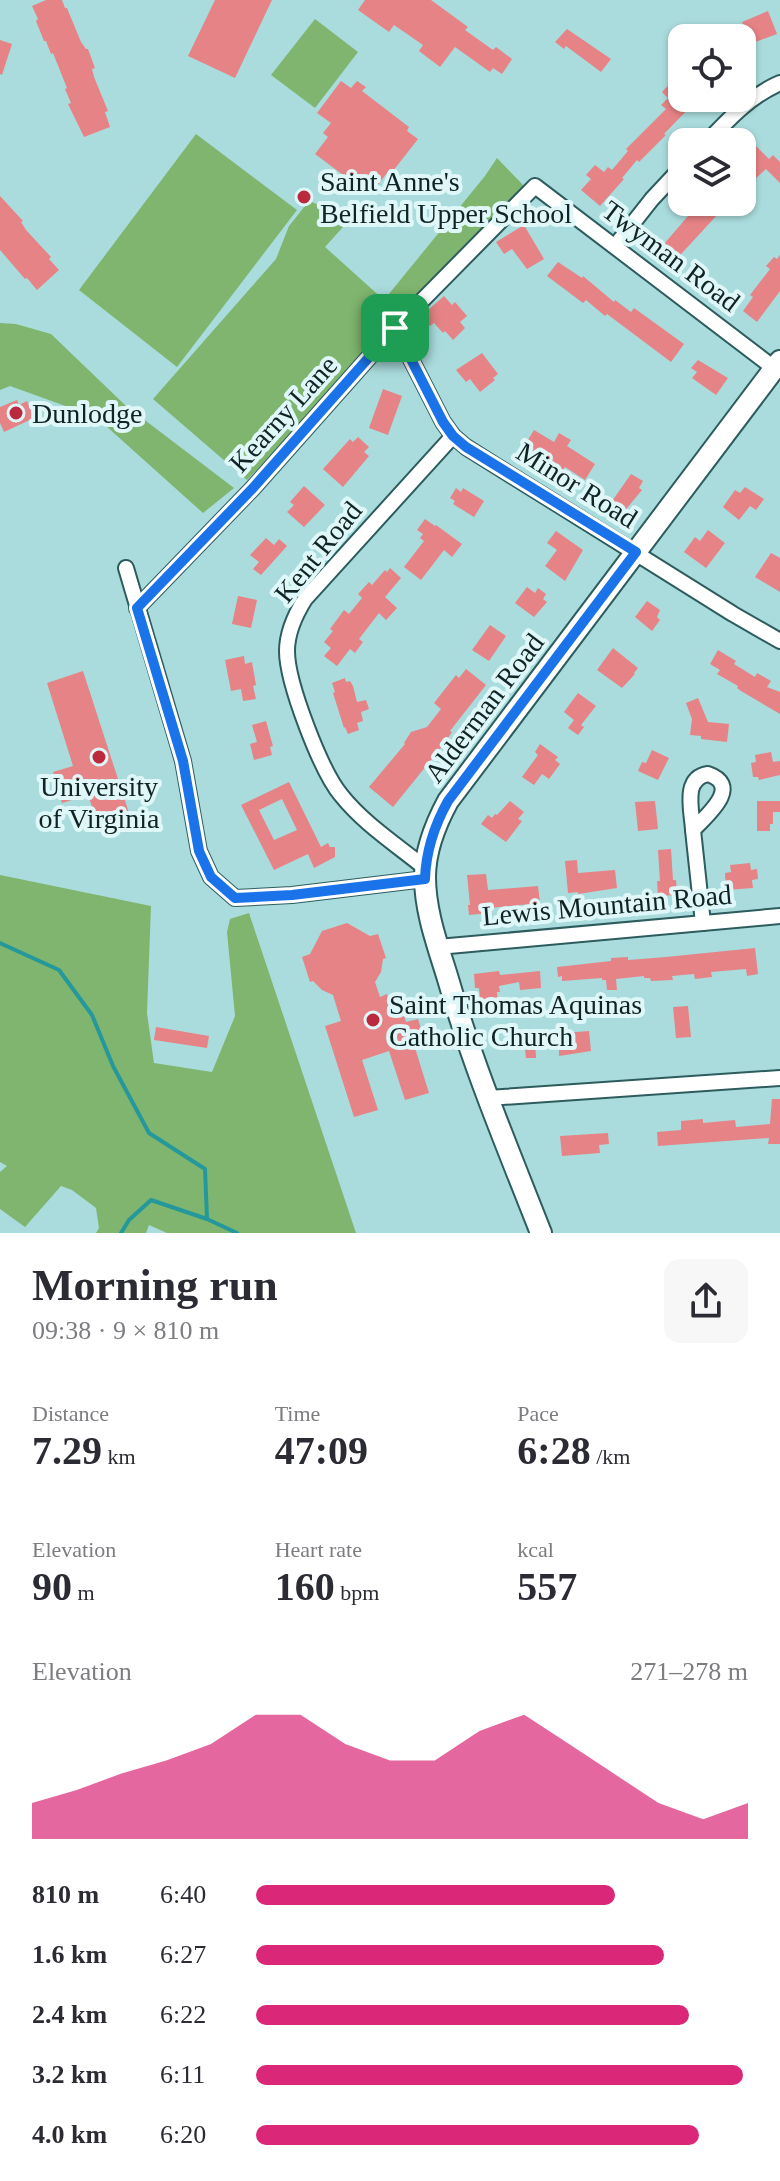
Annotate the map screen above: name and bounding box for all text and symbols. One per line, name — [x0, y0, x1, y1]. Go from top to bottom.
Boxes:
map controls — [668, 24, 756, 216]
button: locate — [668, 24, 756, 112]
button: layers — [668, 128, 756, 216]
place label: Saint Anne's Belfield Upper School — [320, 166, 572, 229]
marker: Saint Anne's Belfield Upper School — [295, 188, 313, 206]
street label: Twyman Road — [596, 194, 746, 318]
pin — [361, 294, 429, 362]
icon: arrive — [373, 306, 417, 350]
street label: Kearny Lane — [223, 350, 343, 478]
place label: Dunlodge — [32, 398, 142, 429]
marker: Dunlodge — [7, 404, 25, 422]
street label: Minor Road — [511, 436, 643, 534]
street label: Kent Road — [268, 495, 368, 609]
street label: Alderman Road — [418, 628, 550, 788]
marker: University of Virginia — [90, 748, 108, 766]
place label: University of Virginia — [39, 771, 160, 834]
street label: Lewis Mountain Road — [481, 879, 733, 931]
place label: Saint Thomas Aquinas Catholic Church — [389, 989, 642, 1052]
marker: Saint Thomas Aquinas Catholic Church — [364, 1011, 382, 1029]
button: share — [664, 1259, 748, 1343]
text: Morning run — [32, 1261, 278, 1310]
text: 09:38 · 9 × 810 m — [32, 1316, 219, 1345]
text: Distance — [32, 1401, 109, 1426]
text: Time — [275, 1401, 320, 1426]
text: Pace — [517, 1401, 559, 1426]
text: 7.29 — [32, 1428, 102, 1473]
text: 47:09 — [275, 1428, 368, 1473]
text: 6:28 — [517, 1428, 591, 1473]
text: km — [102, 1444, 136, 1469]
text: /km — [591, 1444, 630, 1469]
text: Elevation — [32, 1537, 116, 1562]
text: Heart rate — [275, 1537, 362, 1562]
text: kcal — [517, 1537, 554, 1562]
text: 90 — [32, 1564, 72, 1609]
text: 160 — [275, 1564, 335, 1609]
text: 557 — [517, 1564, 577, 1609]
text: m — [72, 1580, 95, 1605]
text: bpm — [335, 1580, 379, 1605]
text: Elevation — [32, 1657, 132, 1686]
text: 271–278 m — [630, 1657, 748, 1686]
text: 810 m — [32, 1880, 99, 1909]
text: 6:40 — [160, 1880, 206, 1909]
text: 1.6 km — [32, 1940, 107, 1969]
text: 6:27 — [160, 1940, 206, 1969]
text: 2.4 km — [32, 2000, 107, 2029]
text: 6:22 — [160, 2000, 206, 2029]
text: 3.2 km — [32, 2060, 107, 2089]
text: 6:11 — [160, 2060, 205, 2089]
text: 4.0 km — [32, 2120, 107, 2149]
text: 6:20 — [160, 2120, 206, 2149]

